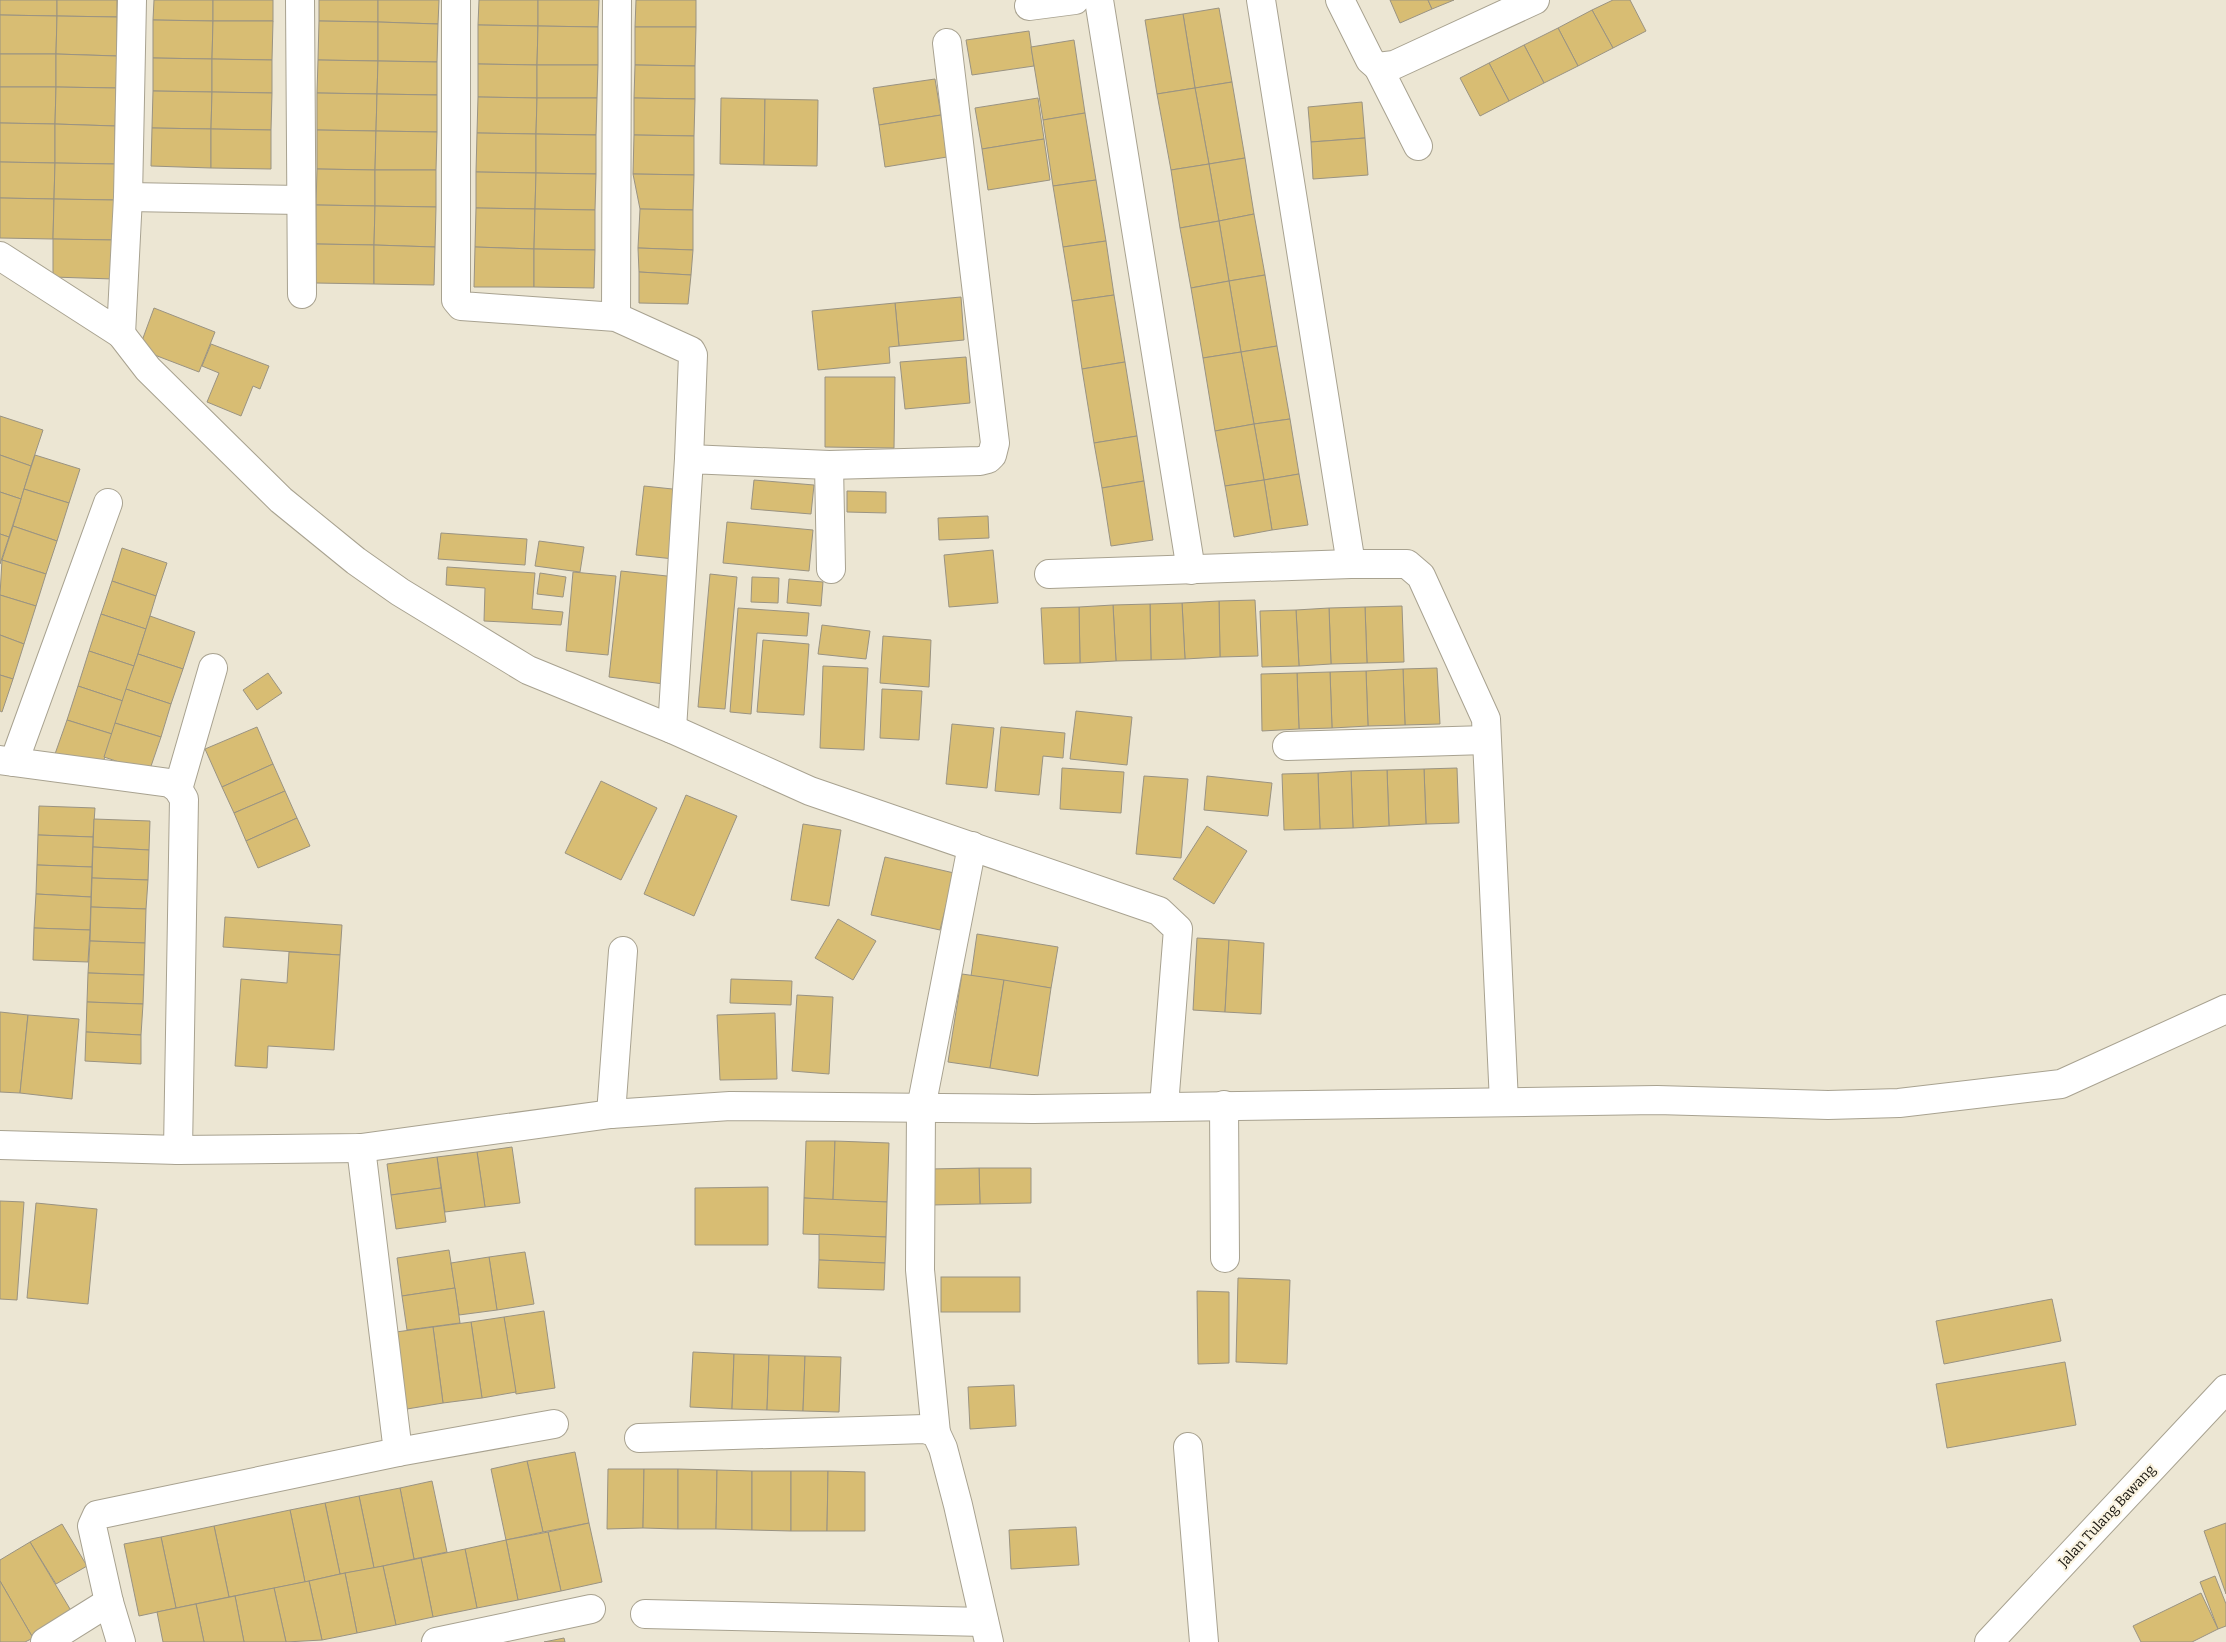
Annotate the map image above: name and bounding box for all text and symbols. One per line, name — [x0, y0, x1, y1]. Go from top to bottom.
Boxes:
street label: Jalan Tulang Bawang — [2054, 1461, 2159, 1572]

